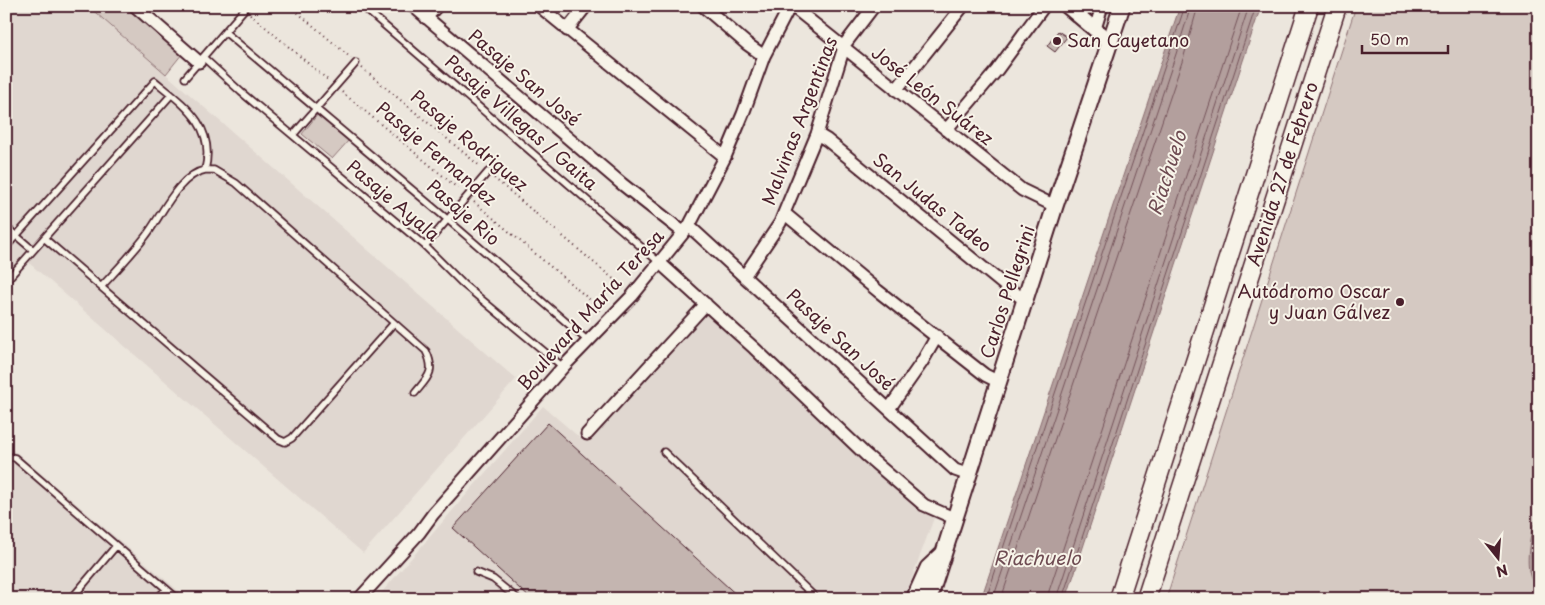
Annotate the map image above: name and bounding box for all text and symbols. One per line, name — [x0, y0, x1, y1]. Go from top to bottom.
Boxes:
street label: Pasaje San José — [463, 22, 587, 132]
scale bar — [1362, 22, 1449, 54]
place label: San Cayetano — [1067, 26, 1189, 53]
text: 50 m — [1370, 27, 1409, 50]
street label: Malvinas Argentinas — [754, 32, 843, 209]
marker: San Cayetano — [1051, 35, 1063, 47]
street label: José León Suárez — [866, 39, 1000, 151]
street label: Pasaje Villegas / Gaita — [440, 48, 605, 196]
street label: Avenida 27 de Febrero — [1239, 78, 1324, 269]
street label: Pasaje Rodriguez — [405, 83, 535, 197]
street label: Pasaje Fernandez — [371, 94, 503, 212]
water label: Riachuelo — [1139, 126, 1193, 218]
street label: San Judas Tadeo — [868, 145, 998, 258]
street label: Pasaje Ayala — [341, 153, 447, 247]
street label: Pasaje Rio — [421, 172, 506, 251]
street label: Carlos Pellegrini — [972, 221, 1041, 362]
street label: Boulevard María Teresa — [510, 222, 670, 395]
place label: Autódromo Oscar y Juan Gálvez — [1237, 277, 1391, 325]
street label: Pasaje San José — [781, 282, 901, 396]
marker: Autódromo Oscar y Juan Gálvez — [1394, 296, 1406, 308]
north arrow — [1472, 532, 1522, 582]
water label: Riachuelo — [994, 543, 1082, 571]
text: N — [1494, 559, 1510, 583]

